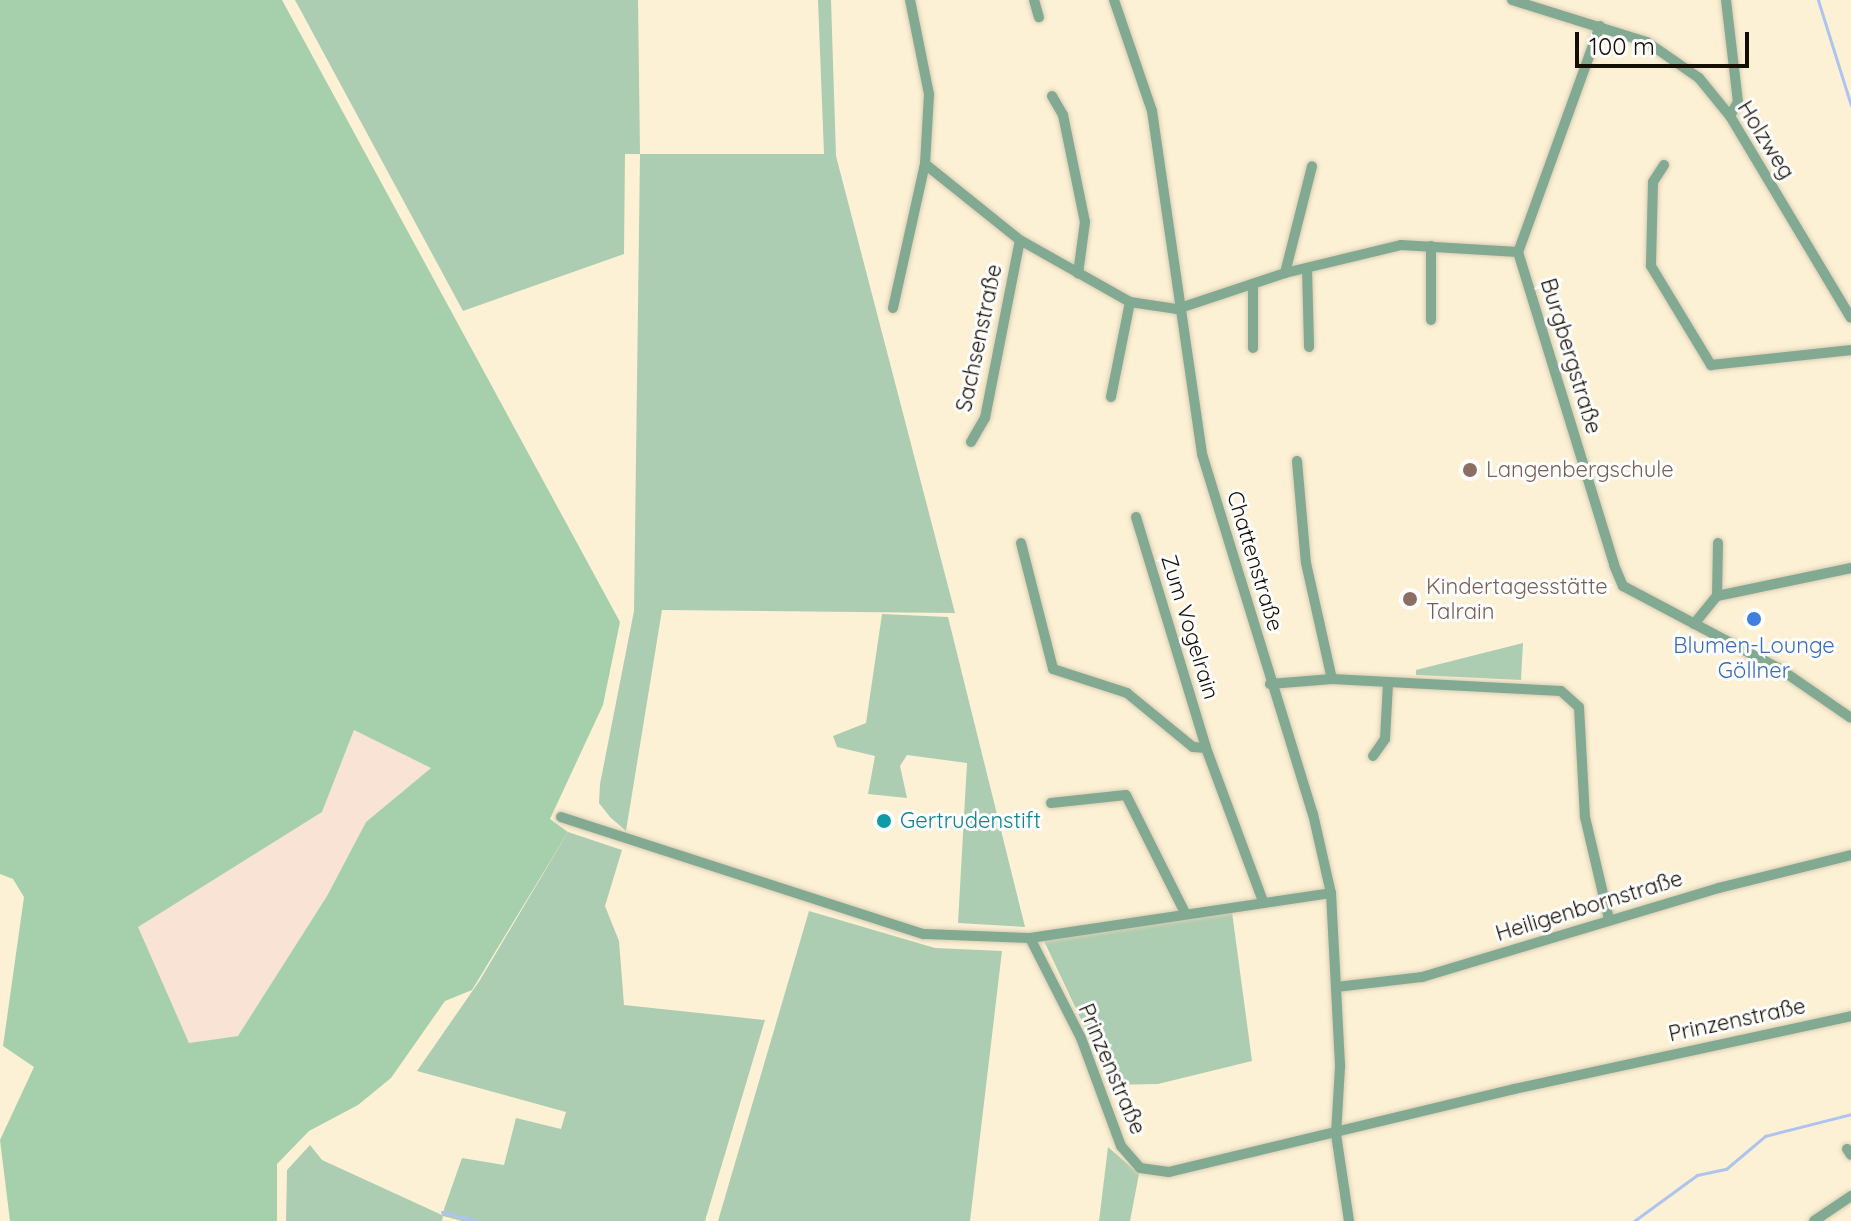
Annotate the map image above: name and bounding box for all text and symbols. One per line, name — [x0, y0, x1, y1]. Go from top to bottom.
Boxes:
scale bar — [1579, 16, 1753, 66]
text: 100 m — [1589, 31, 1655, 61]
street label: Holzweg — [1732, 96, 1800, 184]
street label: Sachsenstraße — [950, 262, 1008, 414]
street label: Burgbergstraße — [1535, 275, 1607, 437]
place label: Langenbergschule — [1486, 457, 1674, 483]
marker: Langenbergschule — [1461, 461, 1479, 479]
street label: Chattenstraße — [1221, 488, 1289, 634]
street label: Zum Vogelrain — [1155, 552, 1225, 702]
place label: Kindertagesstätte Talrain — [1426, 573, 1608, 624]
marker: Kindertagesstätte Talrain — [1401, 590, 1419, 608]
marker: Blumen-Lounge Göllner — [1745, 610, 1763, 628]
place label: Blumen-Lounge Göllner — [1673, 632, 1835, 684]
place label: Gertrudenstift — [900, 808, 1041, 834]
marker: Gertrudenstift — [875, 812, 893, 830]
street label: Heiligenbornstraße — [1492, 865, 1686, 947]
street label: Prinzenstraße — [1666, 993, 1808, 1047]
street label: Prinzenstraße — [1073, 1000, 1151, 1138]

